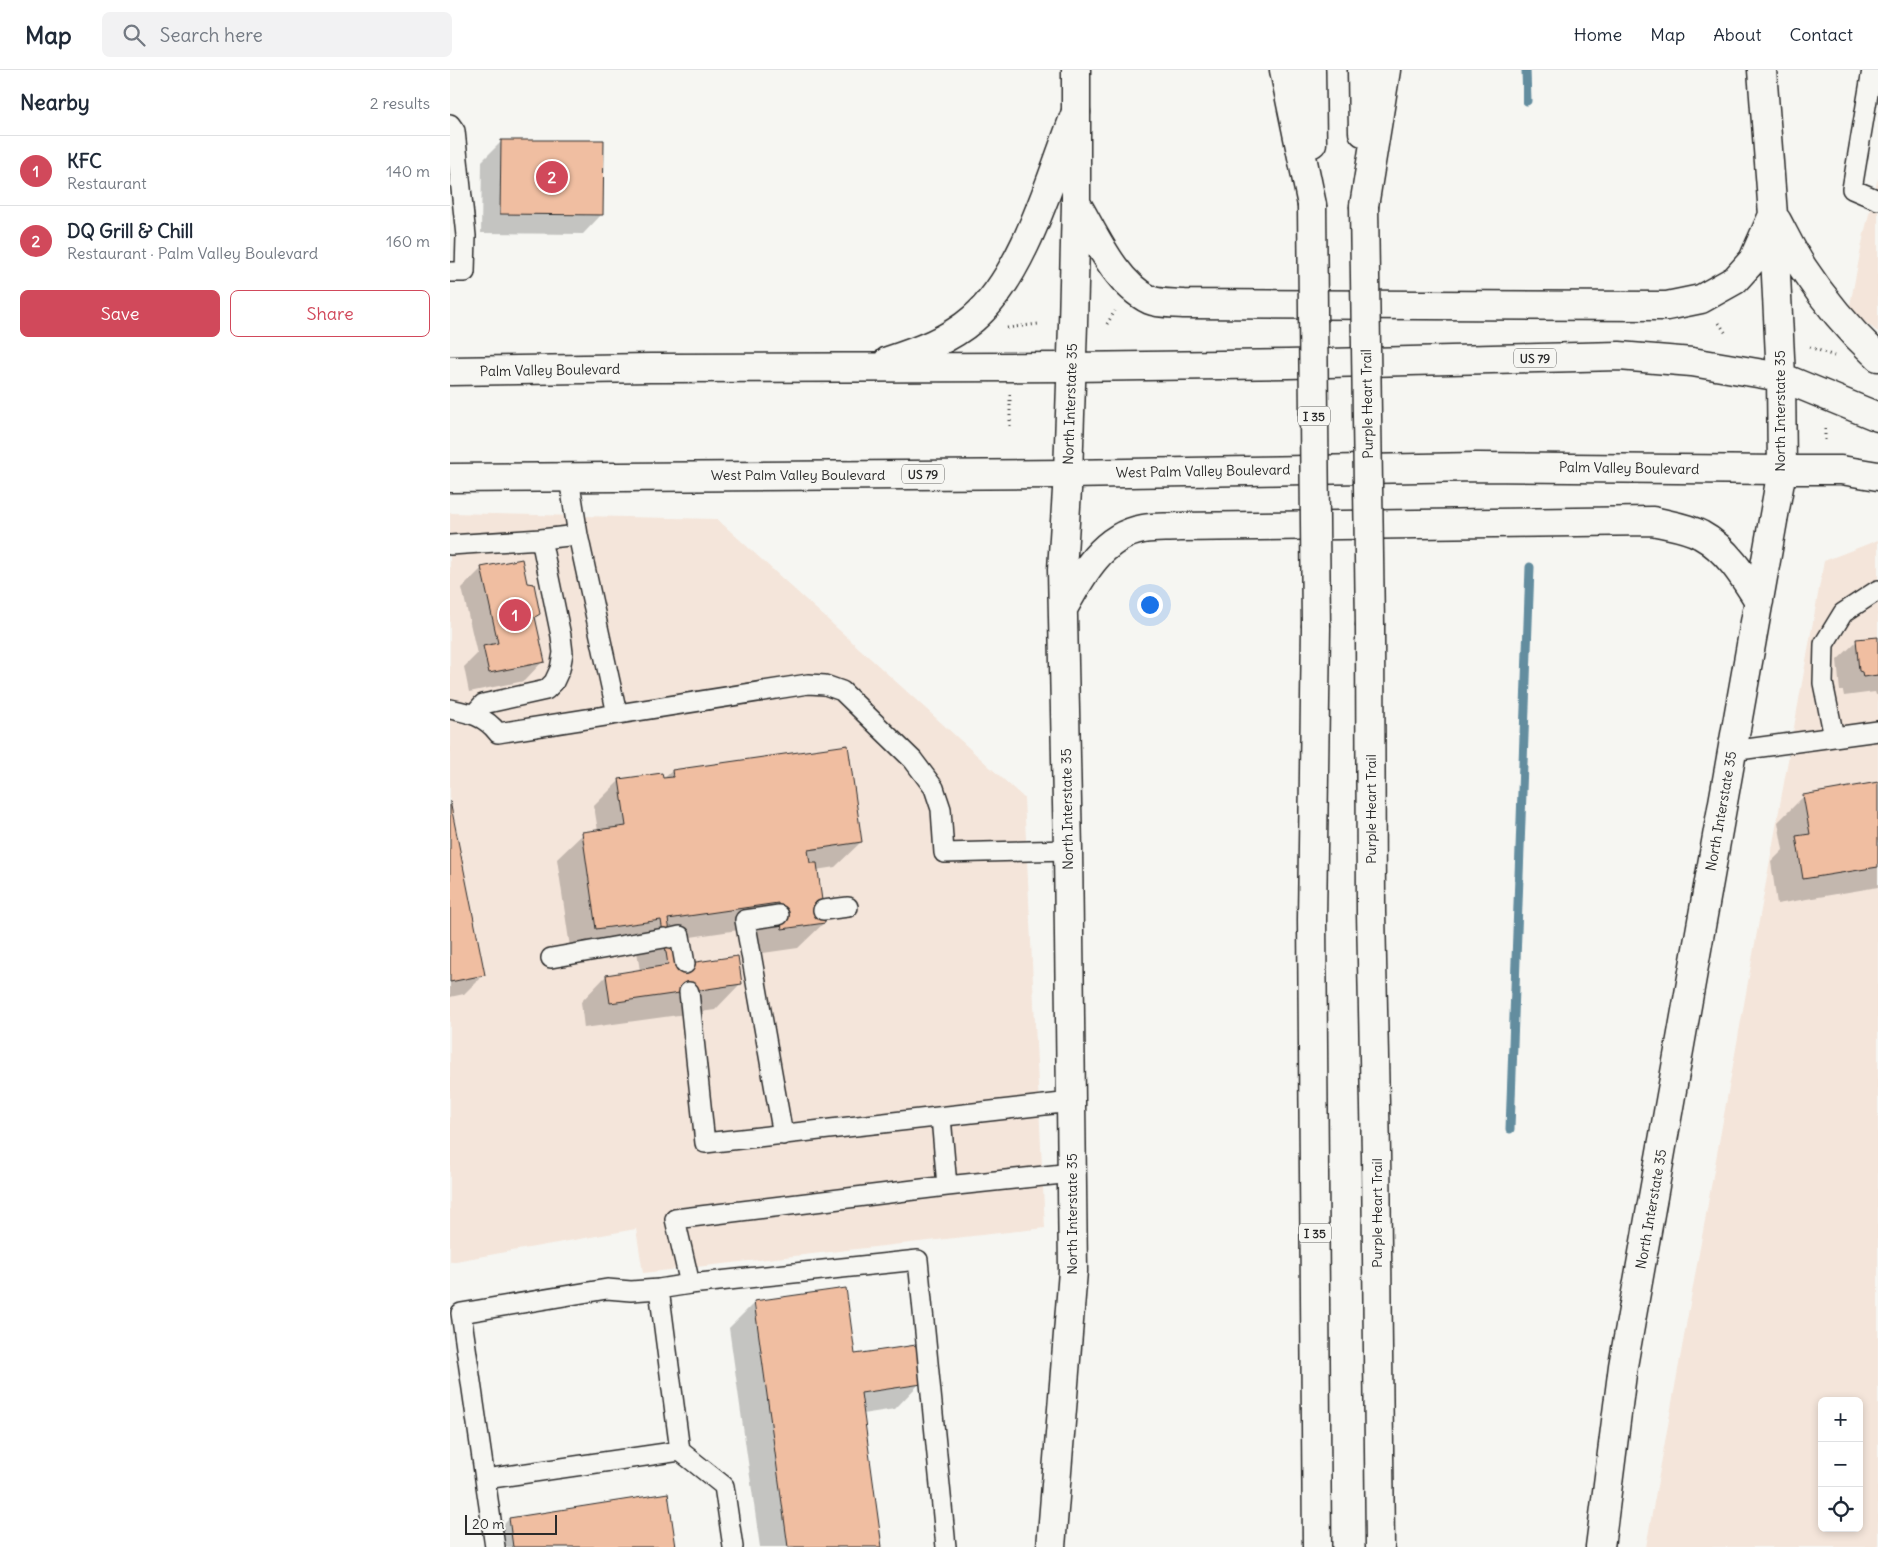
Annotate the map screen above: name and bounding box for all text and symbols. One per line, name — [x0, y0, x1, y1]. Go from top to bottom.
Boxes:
search box — [102, 12, 452, 57]
text: Map — [25, 20, 72, 50]
icon: search — [120, 21, 148, 49]
text: Search here — [160, 23, 263, 47]
text: Home — [1574, 23, 1622, 46]
text: Map — [1650, 23, 1685, 46]
text: About — [1713, 23, 1761, 46]
text: Contact — [1789, 23, 1853, 46]
text: Nearby — [20, 89, 90, 116]
text: 2 results — [370, 93, 430, 113]
text: KFC — [67, 149, 102, 173]
pin: 2 — [536, 158, 568, 196]
text: 1 — [33, 161, 39, 181]
text: 140 m — [386, 161, 430, 181]
text: Restaurant — [67, 173, 147, 193]
text: DQ Grill & Chill — [67, 219, 193, 243]
text: 2 — [32, 231, 40, 251]
text: 160 m — [386, 231, 430, 251]
text: Restaurant · Palm Valley Boulevard — [67, 243, 318, 263]
button: Save — [20, 290, 220, 337]
button: Share — [230, 290, 430, 337]
street label: North Interstate 35 — [1059, 343, 1081, 465]
road number: US 79 — [1514, 348, 1556, 368]
street label: Purple Heart Trail — [1357, 349, 1377, 459]
street label: North Interstate 35 — [1771, 350, 1789, 472]
street label: Palm Valley Boulevard — [480, 360, 620, 380]
road number: I 35 — [1298, 406, 1330, 426]
street label: Palm Valley Boulevard — [1559, 458, 1699, 478]
street label: West Palm Valley Boulevard — [1116, 460, 1290, 482]
road number: US 79 — [902, 464, 944, 484]
street label: West Palm Valley Boulevard — [711, 466, 885, 484]
your location — [1137, 592, 1163, 618]
pin: 1 — [499, 596, 531, 634]
street label: North Interstate 35 — [1057, 748, 1077, 870]
street label: North Interstate 35 — [1702, 750, 1740, 872]
street label: Purple Heart Trail — [1362, 754, 1380, 864]
street label: North Interstate 35 — [1632, 1148, 1670, 1270]
street label: North Interstate 35 — [1063, 1153, 1081, 1275]
street label: Purple Heart Trail — [1368, 1158, 1386, 1268]
road number: I 35 — [1299, 1224, 1331, 1242]
map controls — [1818, 1397, 1863, 1532]
button: + — [1818, 1397, 1863, 1442]
button: − — [1818, 1442, 1863, 1487]
button: locate — [1818, 1487, 1863, 1532]
scale bar — [465, 1512, 558, 1535]
text: 20 m — [472, 1515, 505, 1533]

